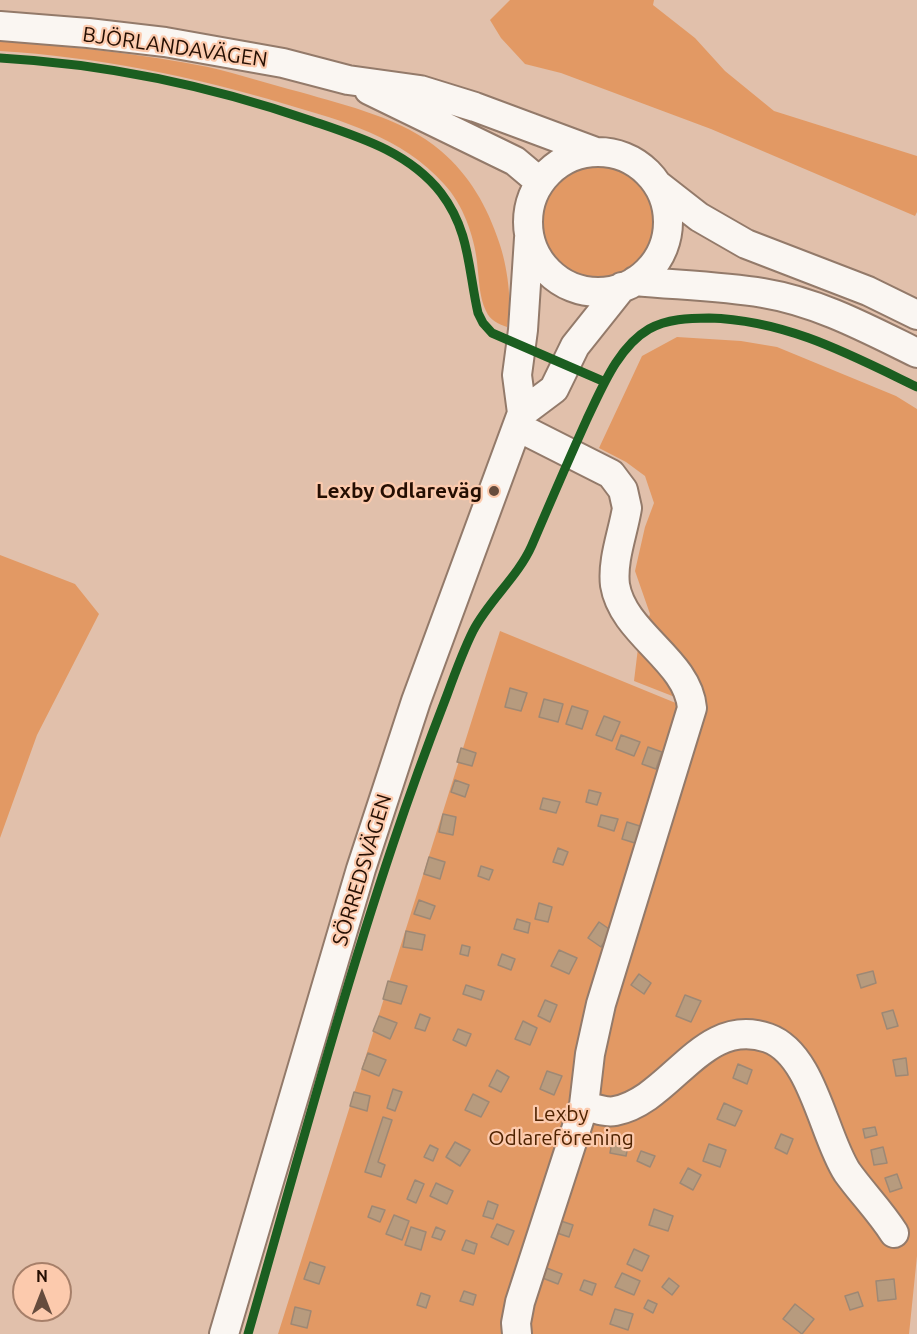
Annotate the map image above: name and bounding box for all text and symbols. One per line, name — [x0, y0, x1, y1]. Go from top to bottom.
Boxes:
street label: BJÖRLANDAVÄGEN — [81, 22, 269, 72]
place label: Lexby Odlareväg — [316, 478, 482, 504]
marker: Lexby Odlareväg — [487, 484, 501, 498]
street label: SÖRREDSVÄGEN — [327, 791, 397, 949]
park label: Lexby Odlareförening — [488, 1101, 634, 1151]
north arrow — [12, 1262, 72, 1322]
text: N — [36, 1267, 48, 1285]

